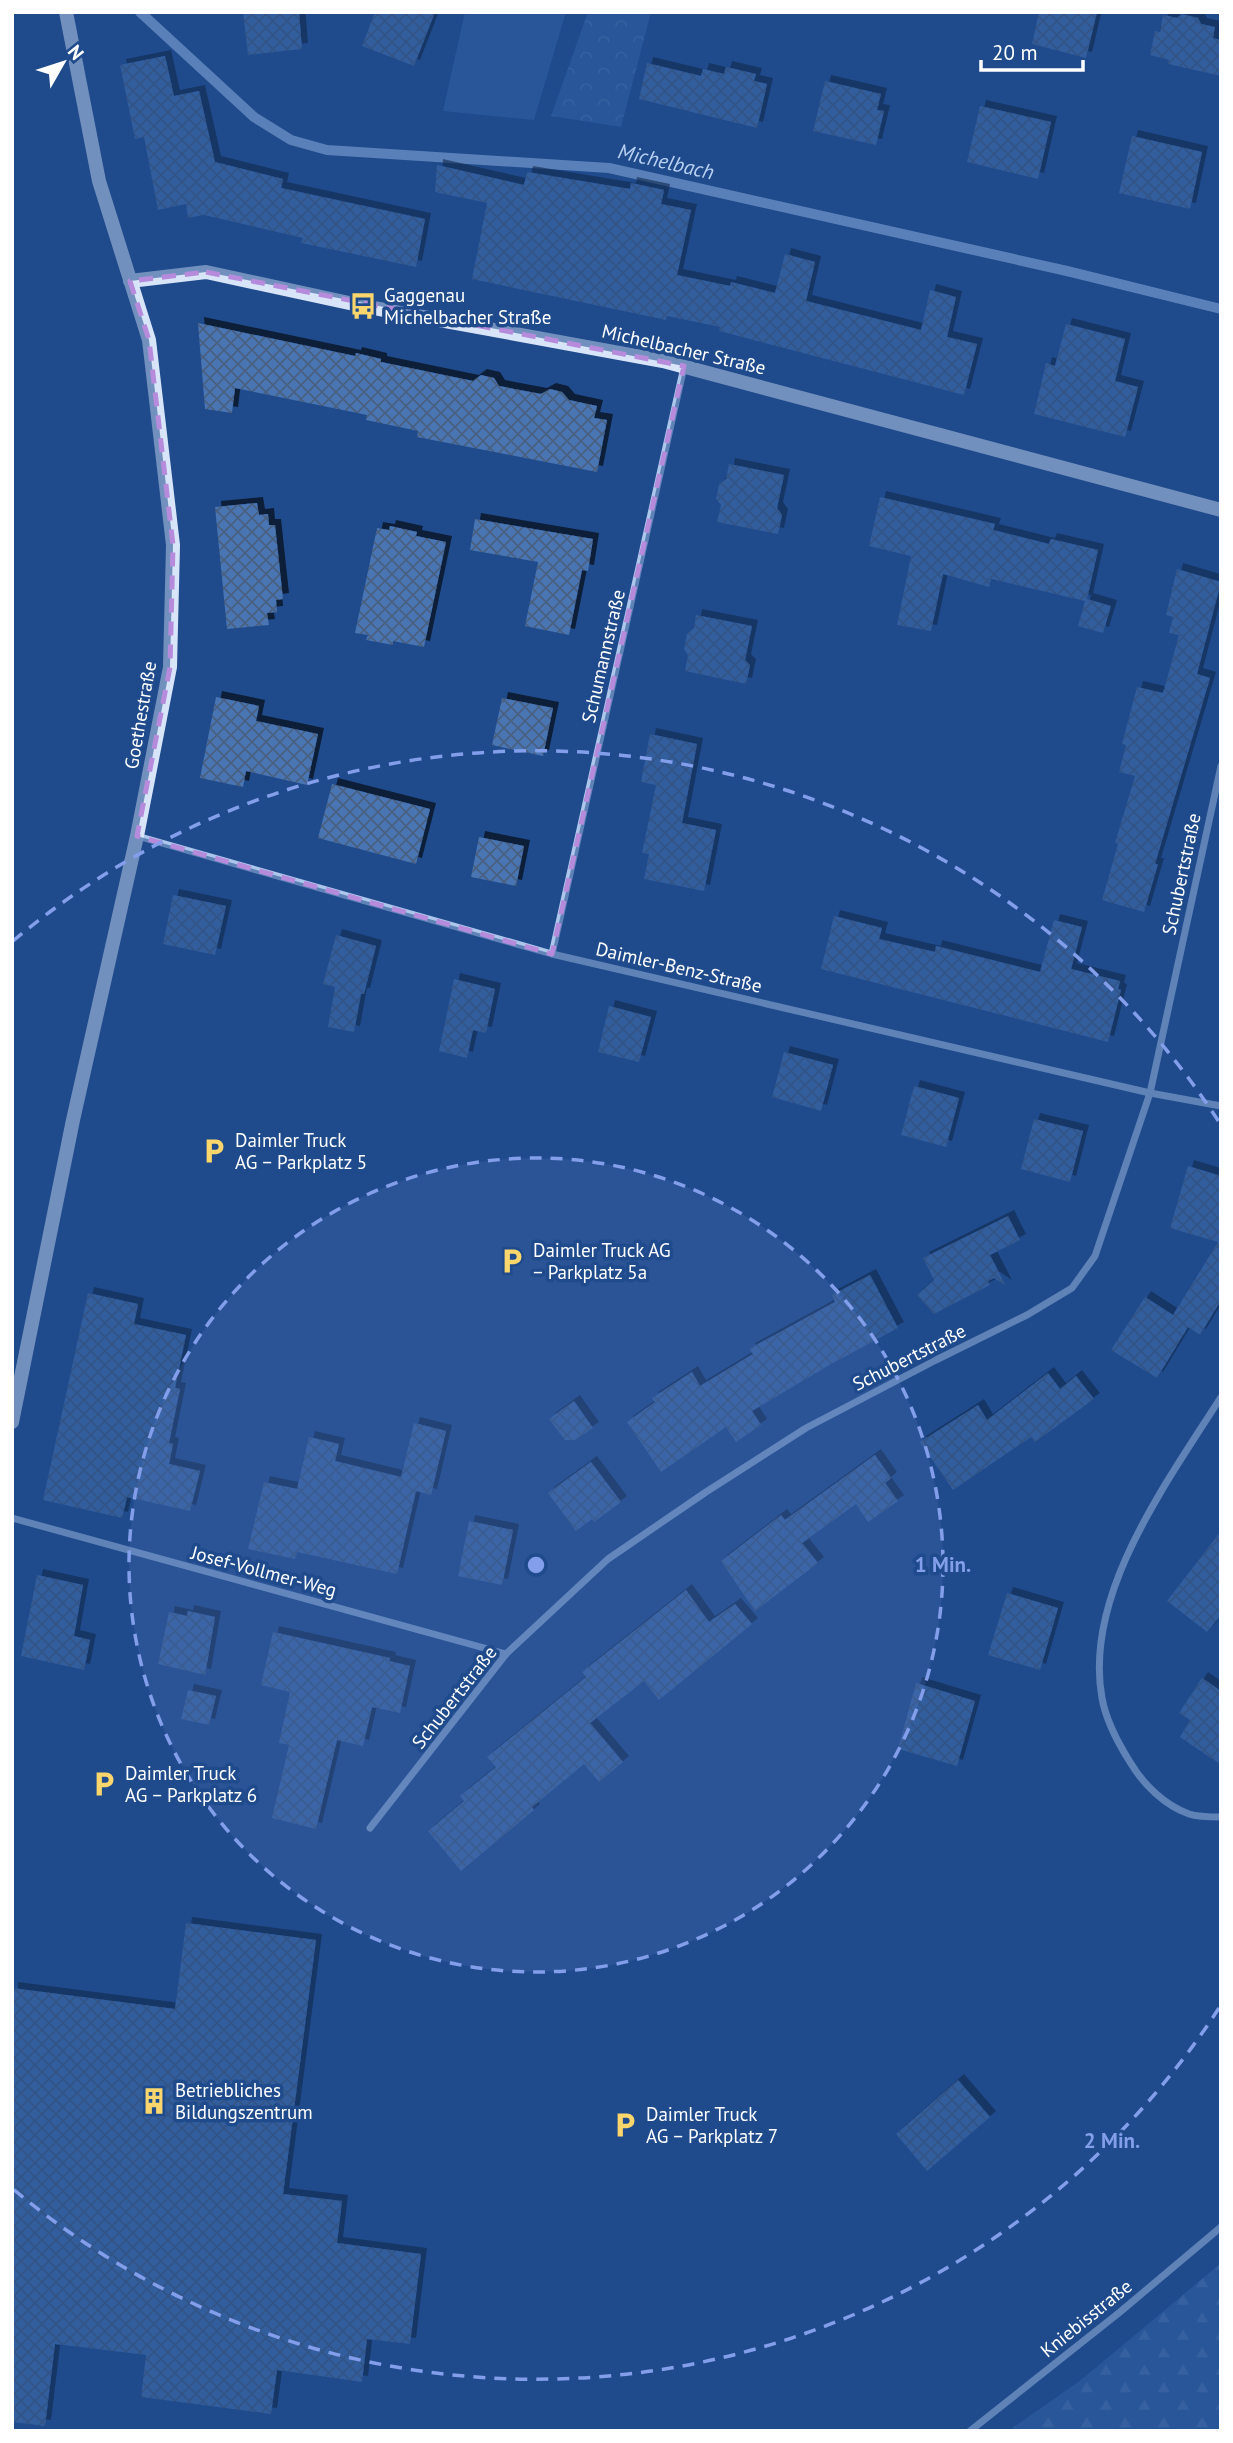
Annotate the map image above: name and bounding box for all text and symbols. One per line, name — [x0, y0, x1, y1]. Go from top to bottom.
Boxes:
north arrow — [28, 28, 98, 98]
scale bar — [981, 28, 1082, 72]
text: 20 m — [992, 39, 1038, 66]
text: N — [63, 40, 89, 65]
water label: Michelbach — [615, 137, 717, 186]
place label: Gaggenau Michelbacher Straße — [384, 283, 551, 329]
bus stop icon: Gaggenau Michelbacher Straße — [348, 291, 378, 321]
street label: Michelbacher Straße — [600, 318, 768, 380]
street label: Schumannstraße — [576, 587, 630, 725]
street label: Goethestraße — [119, 659, 161, 771]
street label: Schubertstraße — [1156, 811, 1206, 937]
street label: Daimler-Benz-Straße — [594, 936, 764, 998]
place label: Daimler Truck AG − Parkplatz 5 — [235, 1128, 367, 1174]
parking icon: Daimler Truck AG − Parkplatz 5 — [199, 1136, 229, 1166]
place label: Daimler Truck AG − Parkplatz 5a — [533, 1238, 671, 1284]
parking icon: Daimler Truck AG − Parkplatz 5a — [497, 1246, 527, 1276]
street label: Schubertstraße — [848, 1318, 970, 1396]
street label: Josef-Vollmer-Weg — [188, 1540, 339, 1602]
text: 1 Min. — [915, 1551, 971, 1578]
centre of rings — [524, 1553, 548, 1577]
street label: Schubertstraße — [406, 1641, 502, 1753]
place label: Daimler Truck AG − Parkplatz 6 — [125, 1761, 257, 1807]
parking icon: Daimler Truck AG − Parkplatz 6 — [89, 1769, 119, 1799]
place label: Betriebliches Bildungszentrum — [175, 2078, 313, 2124]
building icon: Betriebliches Bildungszentrum — [139, 2086, 169, 2116]
place label: Daimler Truck AG − Parkplatz 7 — [646, 2102, 778, 2148]
parking icon: Daimler Truck AG − Parkplatz 7 — [610, 2110, 640, 2140]
text: 2 Min. — [1084, 2127, 1140, 2154]
street label: Kniebisstraße — [1035, 2274, 1137, 2362]

